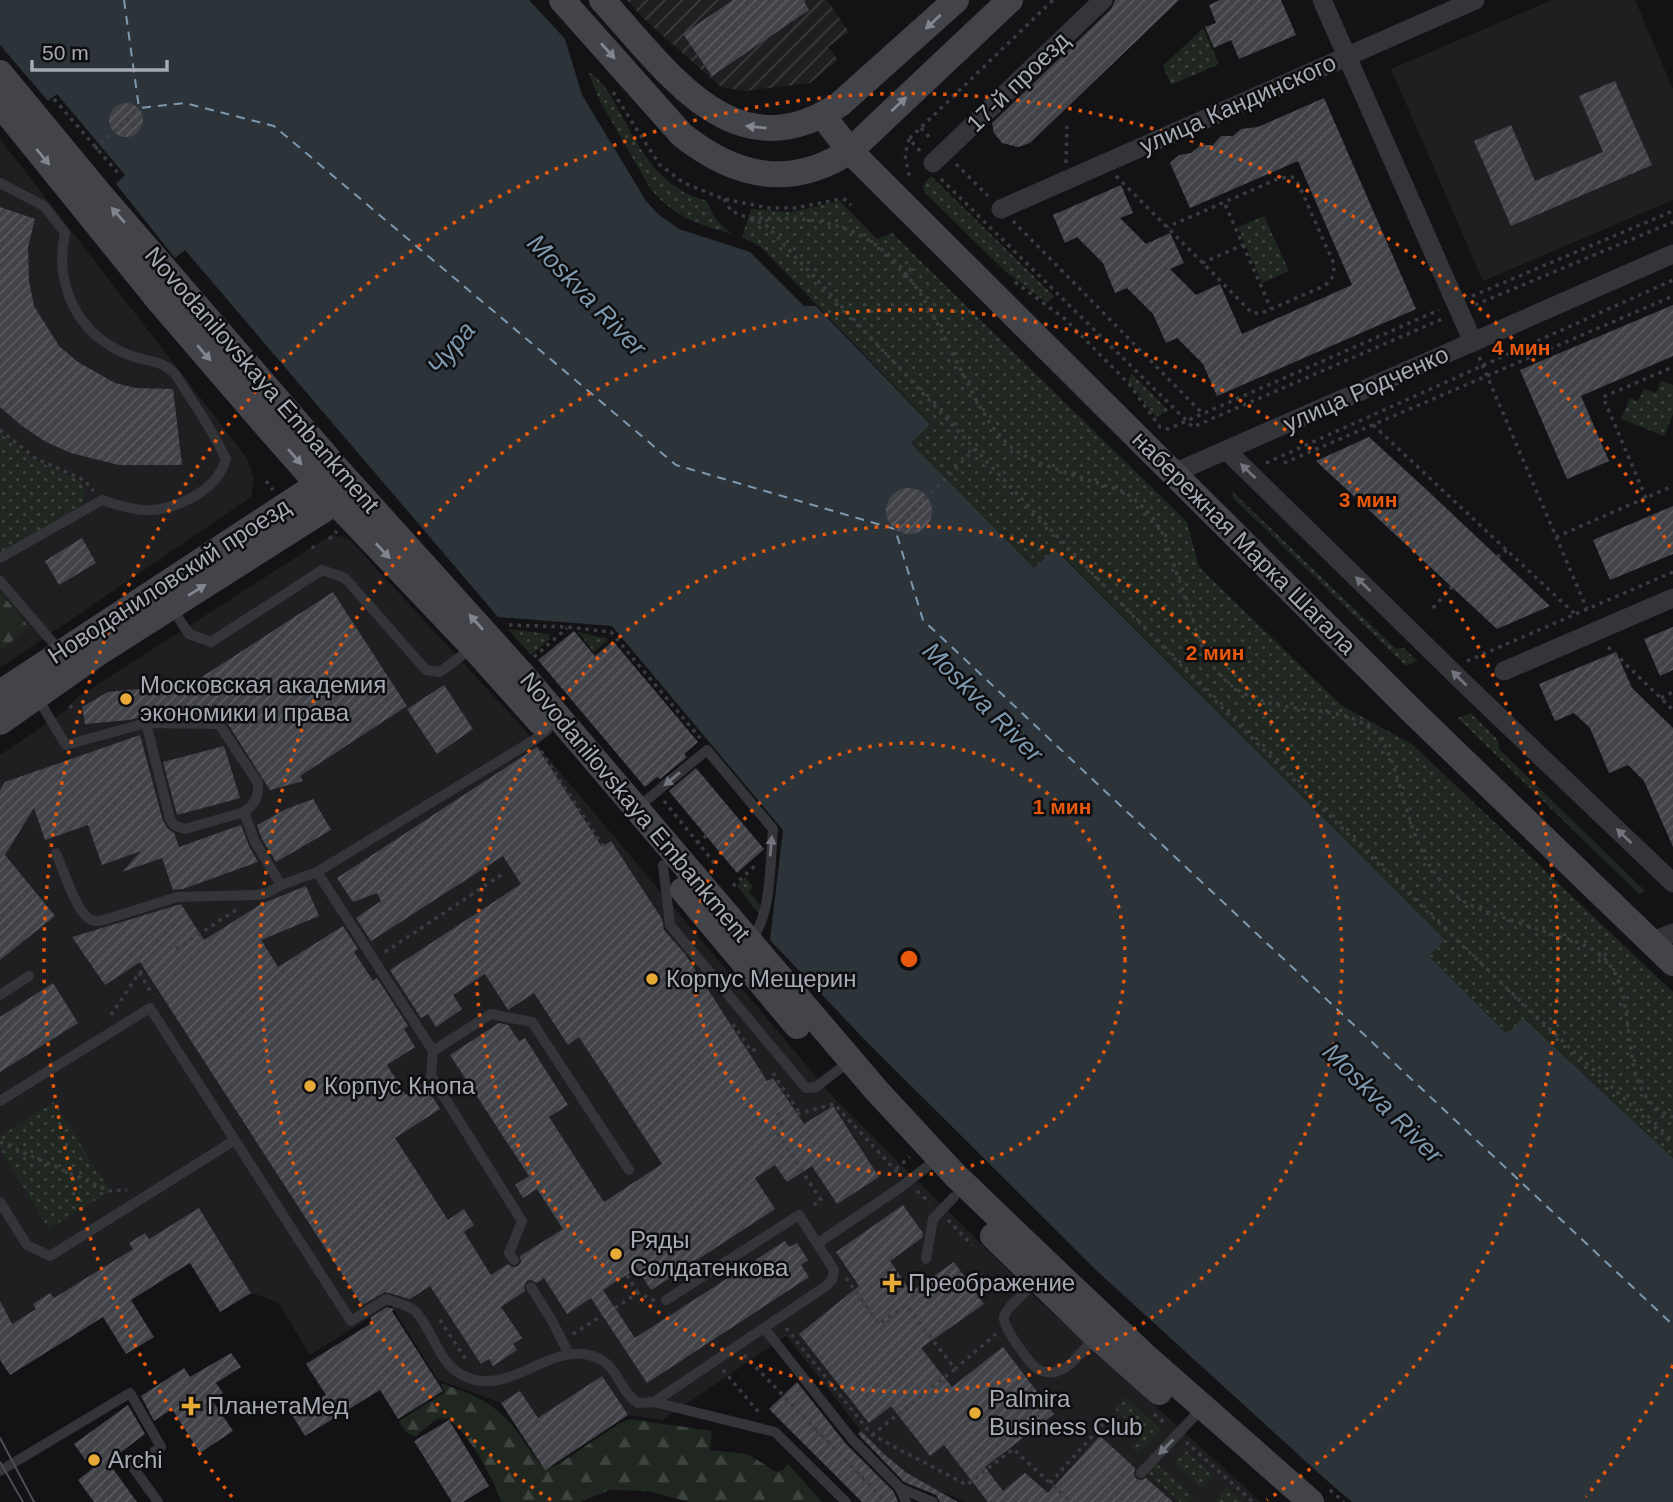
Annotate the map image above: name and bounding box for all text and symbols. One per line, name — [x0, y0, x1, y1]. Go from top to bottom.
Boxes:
one-way arrow — [925, 13, 942, 29]
street label: 17-й проезд — [961, 26, 1074, 137]
scale bar — [32, 28, 166, 72]
text: 50 m — [42, 41, 89, 64]
one-way arrow — [600, 42, 615, 59]
street label: улица Кандинского — [1136, 48, 1340, 159]
one-way arrow — [890, 97, 907, 113]
one-way arrow — [745, 121, 767, 132]
one-way arrow — [35, 148, 50, 165]
one-way arrow — [110, 206, 126, 224]
water label: Moskva River — [522, 228, 653, 363]
street label: Novodanilovskaya Embankment — [140, 241, 385, 518]
water label: Чура — [421, 315, 481, 381]
text: 4 мин — [1492, 336, 1550, 359]
street label: улица Родченко — [1279, 340, 1452, 437]
one-way arrow — [197, 344, 212, 362]
street label: набережная Марка Шагала — [1127, 425, 1362, 660]
one-way arrow — [286, 449, 302, 466]
one-way arrow — [1239, 462, 1256, 479]
text: 3 мин — [1339, 488, 1397, 511]
street label: Новоданиловский проезд — [43, 492, 295, 669]
one-way arrow — [375, 542, 391, 559]
one-way arrow — [1355, 576, 1372, 593]
one-way arrow — [187, 584, 207, 597]
one-way arrow — [468, 613, 484, 631]
water label: Moskva River — [917, 636, 1050, 769]
text: 2 мин — [1186, 641, 1244, 664]
street label: Novodanilovskaya Embankment — [515, 667, 756, 947]
one-way arrow — [1451, 670, 1468, 687]
place label: Московская академия экономики и права — [140, 671, 386, 726]
marker: Московская академия экономики и права — [118, 691, 134, 707]
one-way arrow — [663, 772, 681, 787]
text: 1 мин — [1033, 795, 1091, 818]
one-way arrow — [1615, 827, 1632, 844]
one-way arrow — [766, 835, 777, 857]
centre of rings — [897, 947, 921, 971]
place label: Корпус Мещерин — [666, 965, 857, 992]
marker: Корпус Мещерин — [644, 971, 660, 987]
water label: Moskva River — [1317, 1037, 1450, 1170]
place label: Корпус Кнопа — [324, 1072, 476, 1099]
marker: Корпус Кнопа — [302, 1078, 318, 1094]
place label: Ряды Солдатенкова — [630, 1226, 789, 1281]
marker: Ряды Солдатенкова — [608, 1246, 624, 1262]
place label: Преображение — [908, 1269, 1075, 1296]
marker: Преображение — [882, 1273, 902, 1293]
place label: Palmira Business Club — [989, 1385, 1142, 1440]
place label: ПланетаМед — [207, 1392, 349, 1419]
marker: ПланетаМед — [181, 1396, 201, 1416]
marker: Palmira Business Club — [967, 1405, 983, 1421]
one-way arrow — [1159, 1438, 1175, 1455]
place label: Archi — [108, 1446, 163, 1473]
marker: Archi — [86, 1452, 102, 1468]

